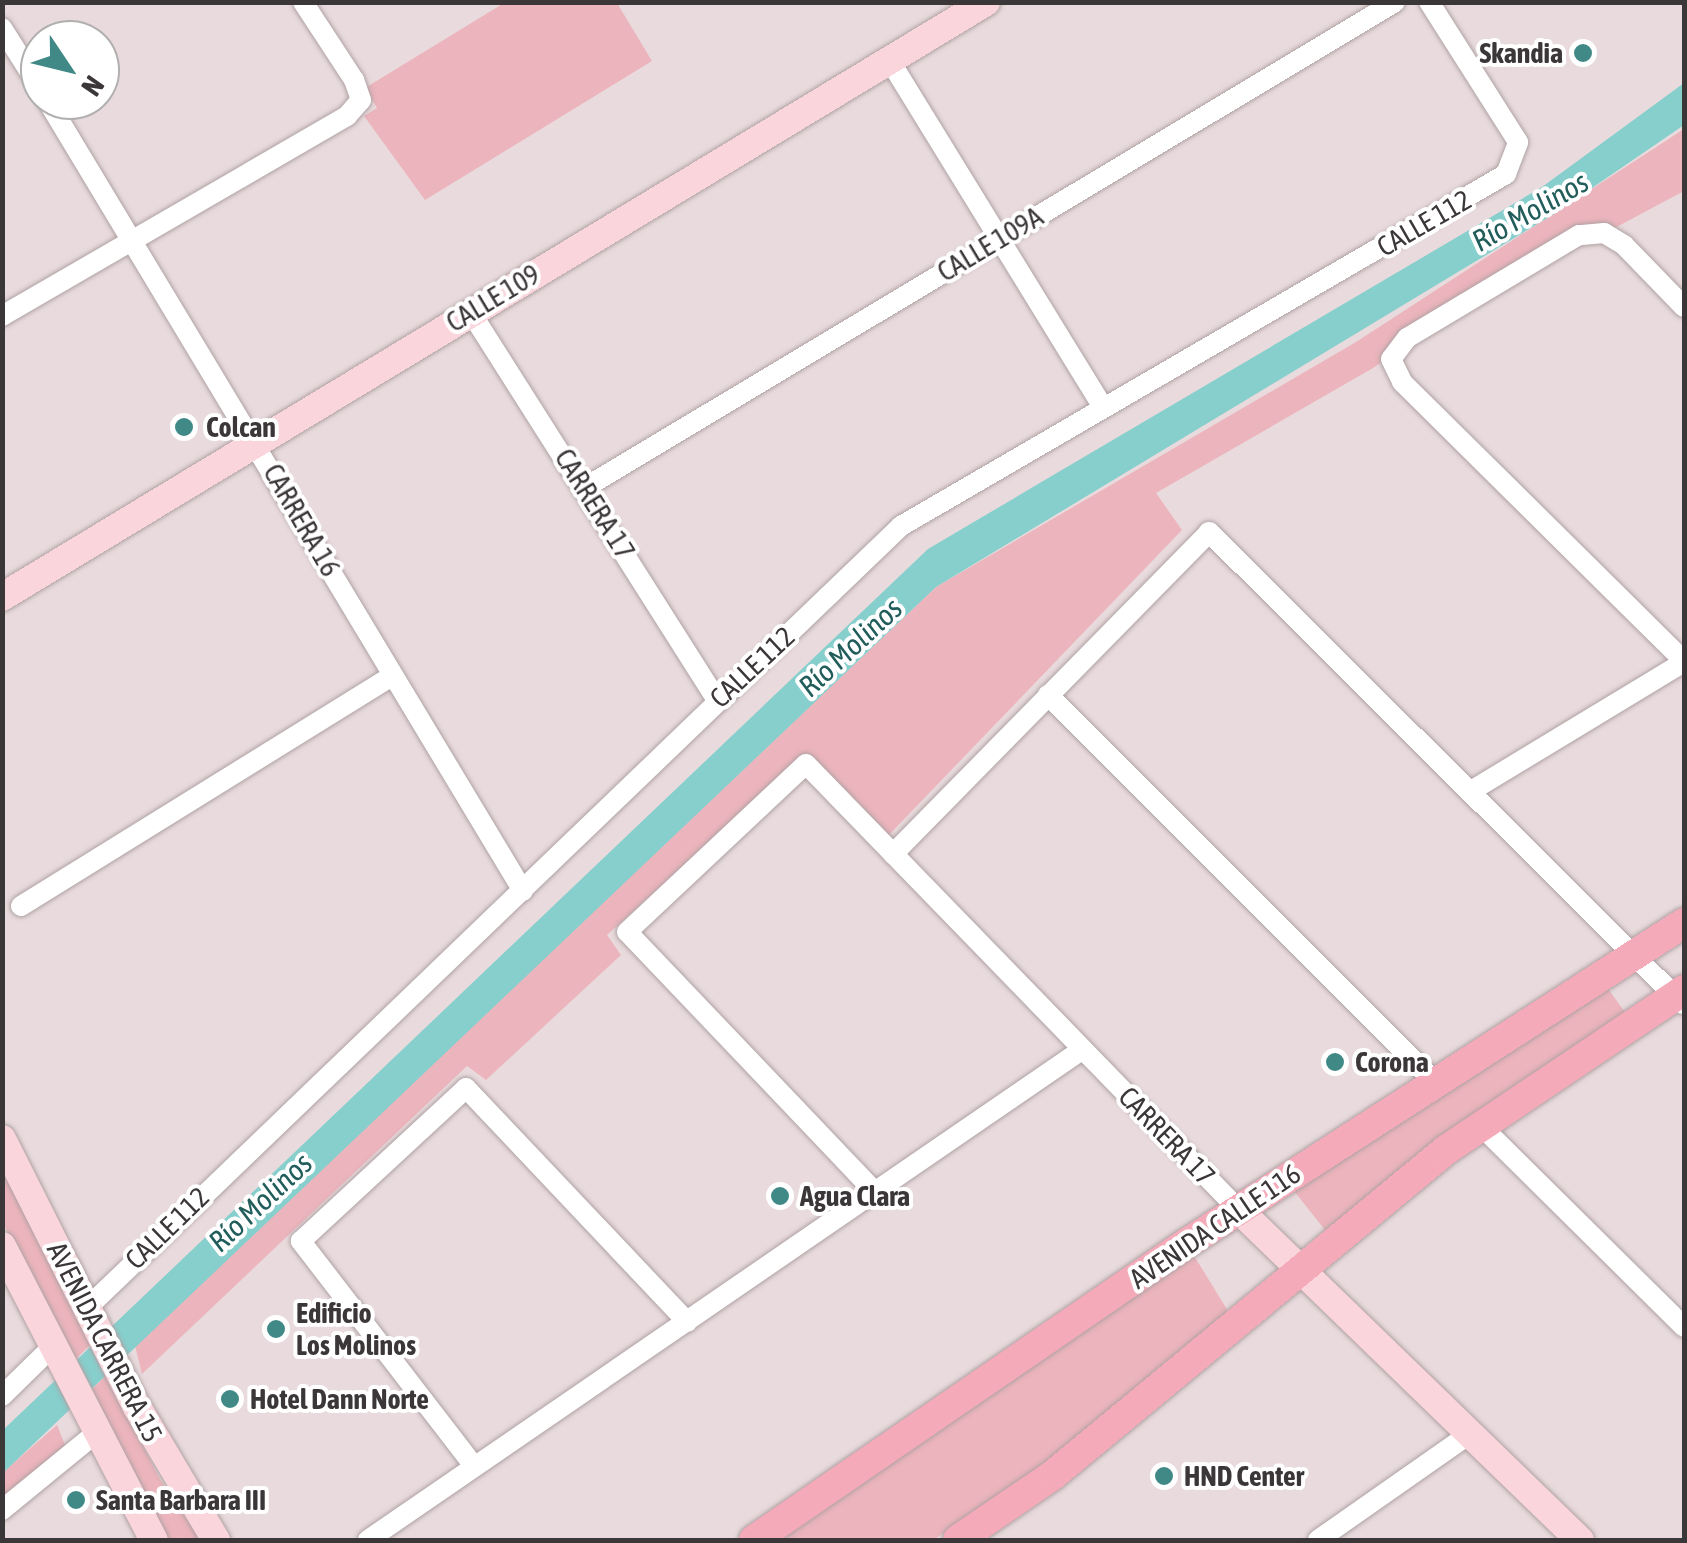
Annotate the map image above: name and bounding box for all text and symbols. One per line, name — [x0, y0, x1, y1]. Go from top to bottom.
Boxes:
north arrow — [20, 20, 120, 120]
place label: Skandia — [1480, 36, 1563, 70]
marker: Skandia — [1572, 42, 1594, 64]
text: N — [75, 70, 111, 102]
water label: Río Molinos — [1465, 163, 1595, 259]
street label: CALLE 112 — [1371, 183, 1477, 263]
street label: CALLE 109A — [931, 199, 1049, 289]
street label: CALLE 109 — [440, 257, 546, 339]
place label: Colcan — [206, 410, 276, 444]
marker: Colcan — [171, 414, 197, 440]
street label: CARRERA 17 — [548, 442, 642, 566]
street label: CARRERA 16 — [256, 458, 348, 582]
water label: Río Molinos — [791, 590, 909, 704]
street label: CALLE 112 — [703, 620, 801, 714]
place label: Corona — [1355, 1045, 1429, 1079]
marker: Corona — [1324, 1051, 1346, 1073]
street label: CARRERA 17 — [1112, 1080, 1222, 1192]
water label: Río Molinos — [201, 1145, 319, 1259]
street label: AVENIDA CALLE 116 — [1123, 1156, 1307, 1296]
place label: Agua Clara — [800, 1179, 910, 1213]
street label: CALLE 112 — [118, 1180, 216, 1276]
marker: Agua Clara — [769, 1185, 791, 1207]
street label: AVENIDA CARRERA 15 — [40, 1236, 170, 1448]
place label: Edificio Los Molinos — [296, 1296, 416, 1362]
marker: Edificio Los Molinos — [265, 1318, 287, 1340]
place label: Hotel Dann Norte — [250, 1382, 429, 1416]
marker: Hotel Dann Norte — [219, 1388, 241, 1410]
place label: HND Center — [1184, 1459, 1304, 1493]
marker: HND Center — [1153, 1465, 1175, 1487]
place label: Santa Barbara III — [96, 1483, 266, 1517]
marker: Santa Barbara III — [65, 1489, 87, 1511]

